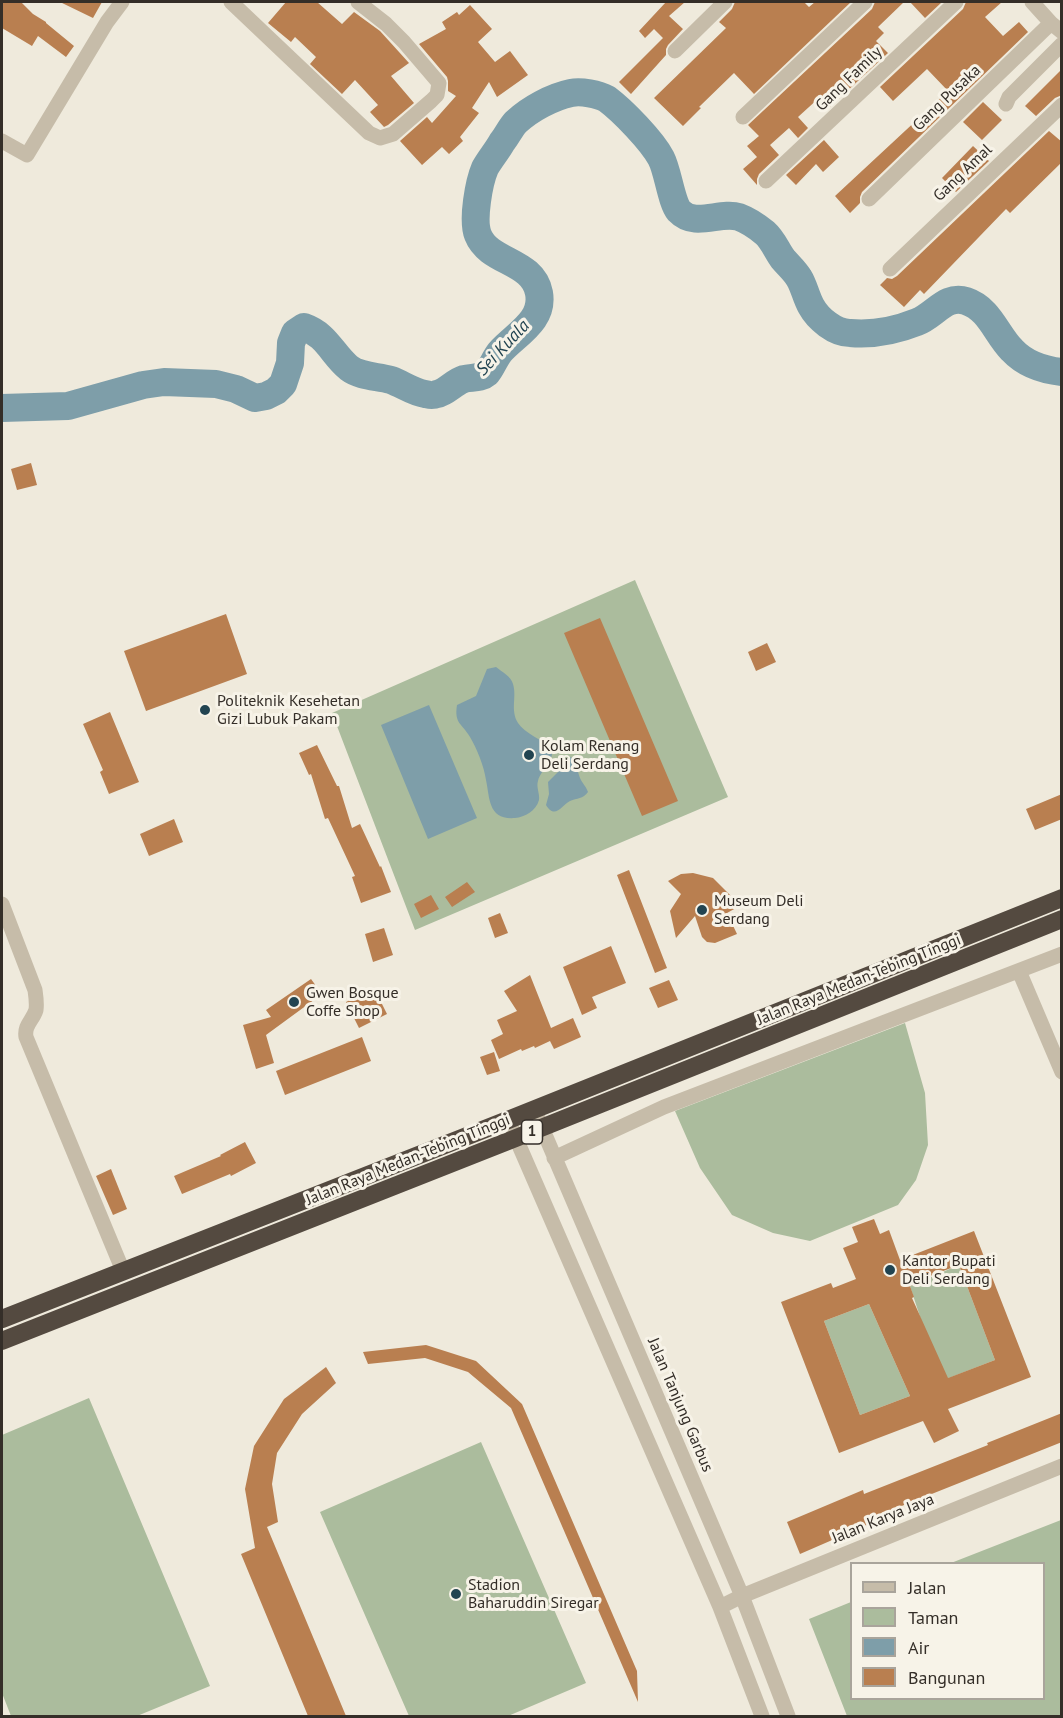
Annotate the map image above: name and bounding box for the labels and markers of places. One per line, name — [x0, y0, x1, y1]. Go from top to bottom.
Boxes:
place label: Politeknik Kesehetan Gizi Lubuk Pakam — [217, 691, 360, 729]
marker: Politeknik Kesehetan Gizi Lubuk Pakam — [198, 703, 212, 717]
place label: Kolam Renang Deli Serdang — [541, 736, 639, 774]
marker: Kolam Renang Deli Serdang — [522, 748, 536, 762]
place label: Museum Deli Serdang — [714, 891, 804, 929]
marker: Museum Deli Serdang — [695, 903, 709, 917]
place label: Gwen Bosque Coffe Shop — [306, 983, 399, 1021]
marker: Gwen Bosque Coffe Shop — [287, 995, 301, 1009]
place label: Kantor Bupati Deli Serdang — [902, 1251, 996, 1289]
marker: Kantor Bupati Deli Serdang — [883, 1263, 897, 1277]
place label: Stadion Baharuddin Siregar — [468, 1575, 599, 1613]
marker: Stadion Baharuddin Siregar — [449, 1587, 463, 1601]

